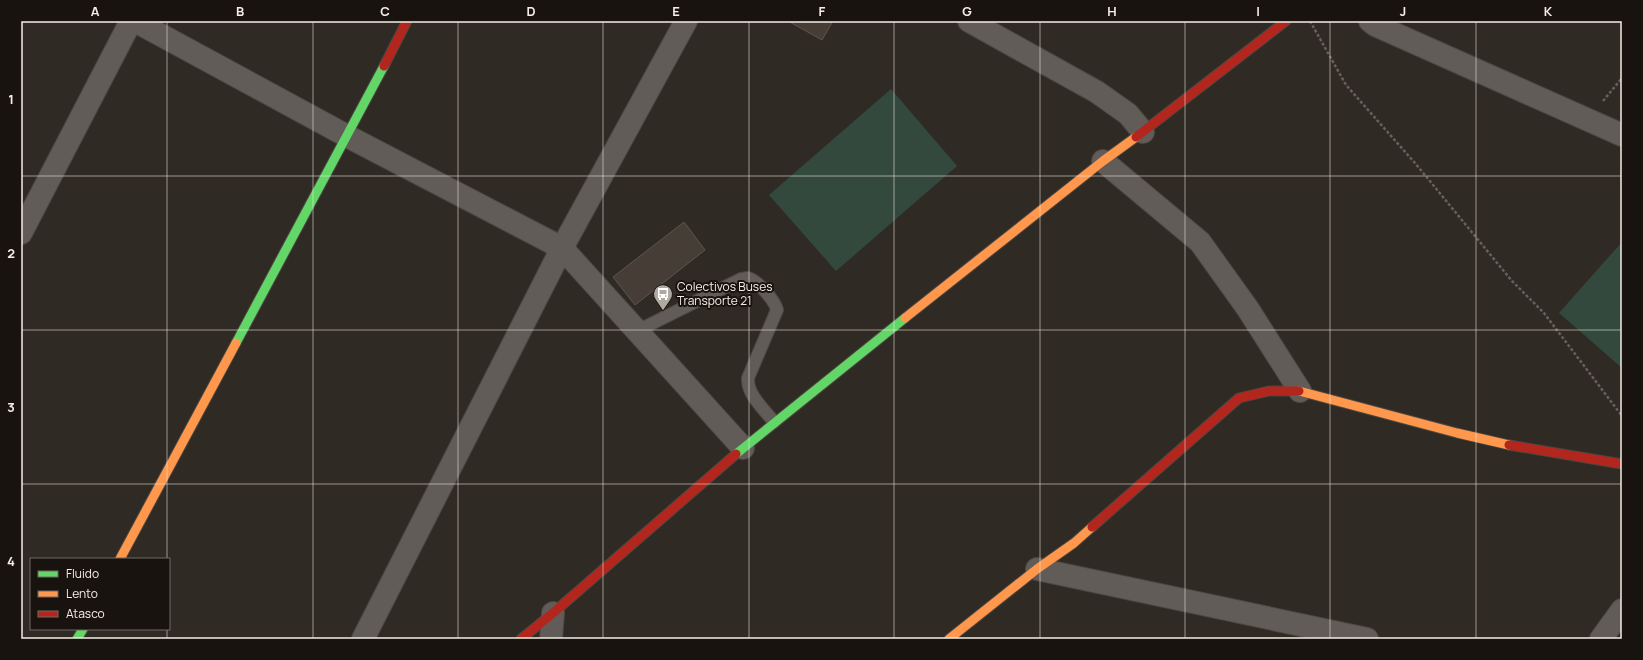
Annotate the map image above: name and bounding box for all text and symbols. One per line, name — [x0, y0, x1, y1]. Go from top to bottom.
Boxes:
text: A — [91, 2, 100, 20]
text: B — [236, 2, 244, 20]
text: C — [380, 2, 390, 20]
text: D — [526, 2, 536, 20]
text: E — [672, 2, 680, 20]
text: F — [819, 2, 826, 20]
text: G — [962, 2, 972, 20]
text: H — [1107, 2, 1117, 20]
text: I — [1256, 2, 1260, 20]
text: J — [1400, 2, 1406, 20]
text: K — [1544, 2, 1553, 20]
text: 1 — [8, 90, 14, 108]
text: 2 — [7, 244, 15, 262]
place label: Colectivos Buses Transporte 21 — [677, 278, 772, 309]
bus stop icon: Colectivos Buses Transporte 21 — [652, 283, 674, 311]
text: 3 — [7, 398, 15, 416]
text: 4 — [7, 552, 15, 570]
legend — [30, 558, 170, 630]
text: Fluido — [66, 565, 99, 582]
text: Lento — [66, 585, 98, 602]
text: Atasco — [66, 605, 105, 622]

